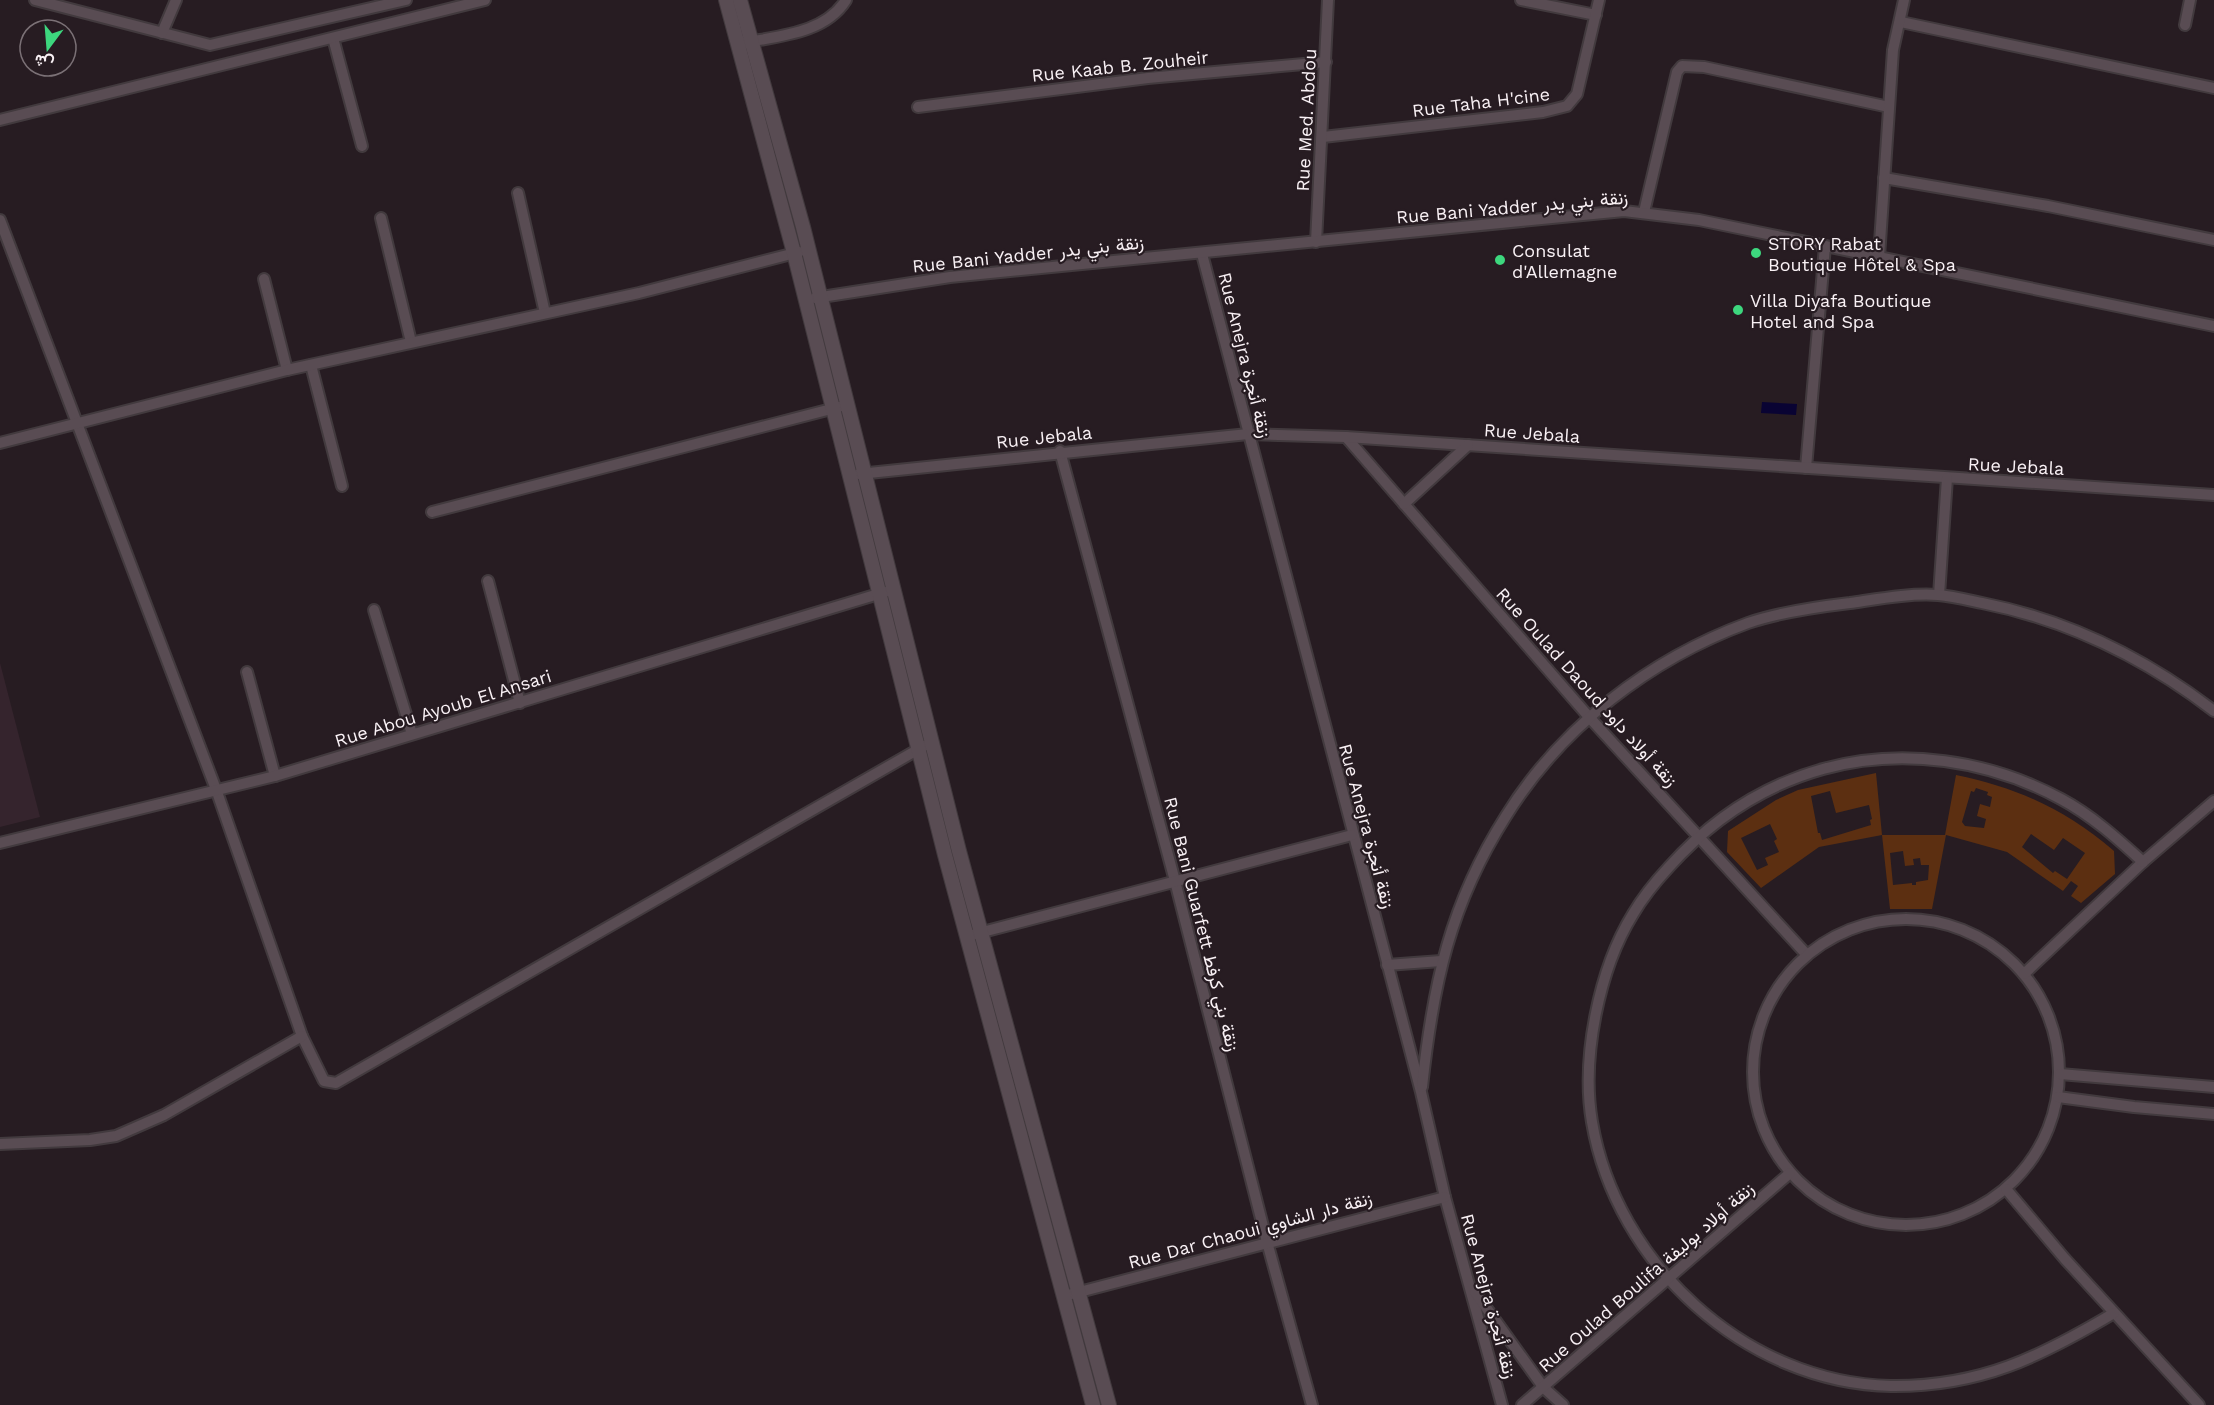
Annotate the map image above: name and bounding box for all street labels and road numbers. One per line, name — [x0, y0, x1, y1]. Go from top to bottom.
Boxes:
street label: Rue Kaab B. Zouheir — [1030, 46, 1210, 86]
street label: Rue Med. Abdou — [1292, 48, 1320, 192]
street label: Rue Taha H'cine — [1411, 83, 1551, 121]
street label: Rue Bani Yadder زنقة بني يدر — [1395, 186, 1629, 233]
street label: Rue Bani Yadder زنقة بني يدر — [911, 231, 1145, 282]
street label: Rue Anejra زنقة أنجرة — [1213, 270, 1276, 440]
street label: Rue Jebala — [1483, 419, 1581, 447]
street label: Rue Jebala — [995, 422, 1093, 452]
street label: Rue Jebala — [1967, 453, 2065, 479]
street label: Rue Oulad Daoud زنقة أولاد داود — [1491, 583, 1682, 792]
street label: Rue Abou Ayoub El Ansari — [332, 665, 554, 751]
street label: Rue Anejra زنقة أنجرة — [1334, 741, 1399, 911]
street label: Rue Bani Guarfett زنقة بني كرفط — [1155, 795, 1244, 1055]
street label: Rue Oulad Boulifa زنقة أولاد بوليفة — [1534, 1178, 1759, 1377]
street label: Rue Dar Chaoui زنقة دار الشاوي — [1126, 1187, 1376, 1278]
street label: Rue Anejra زنقة أنجرة — [1456, 1211, 1521, 1381]

